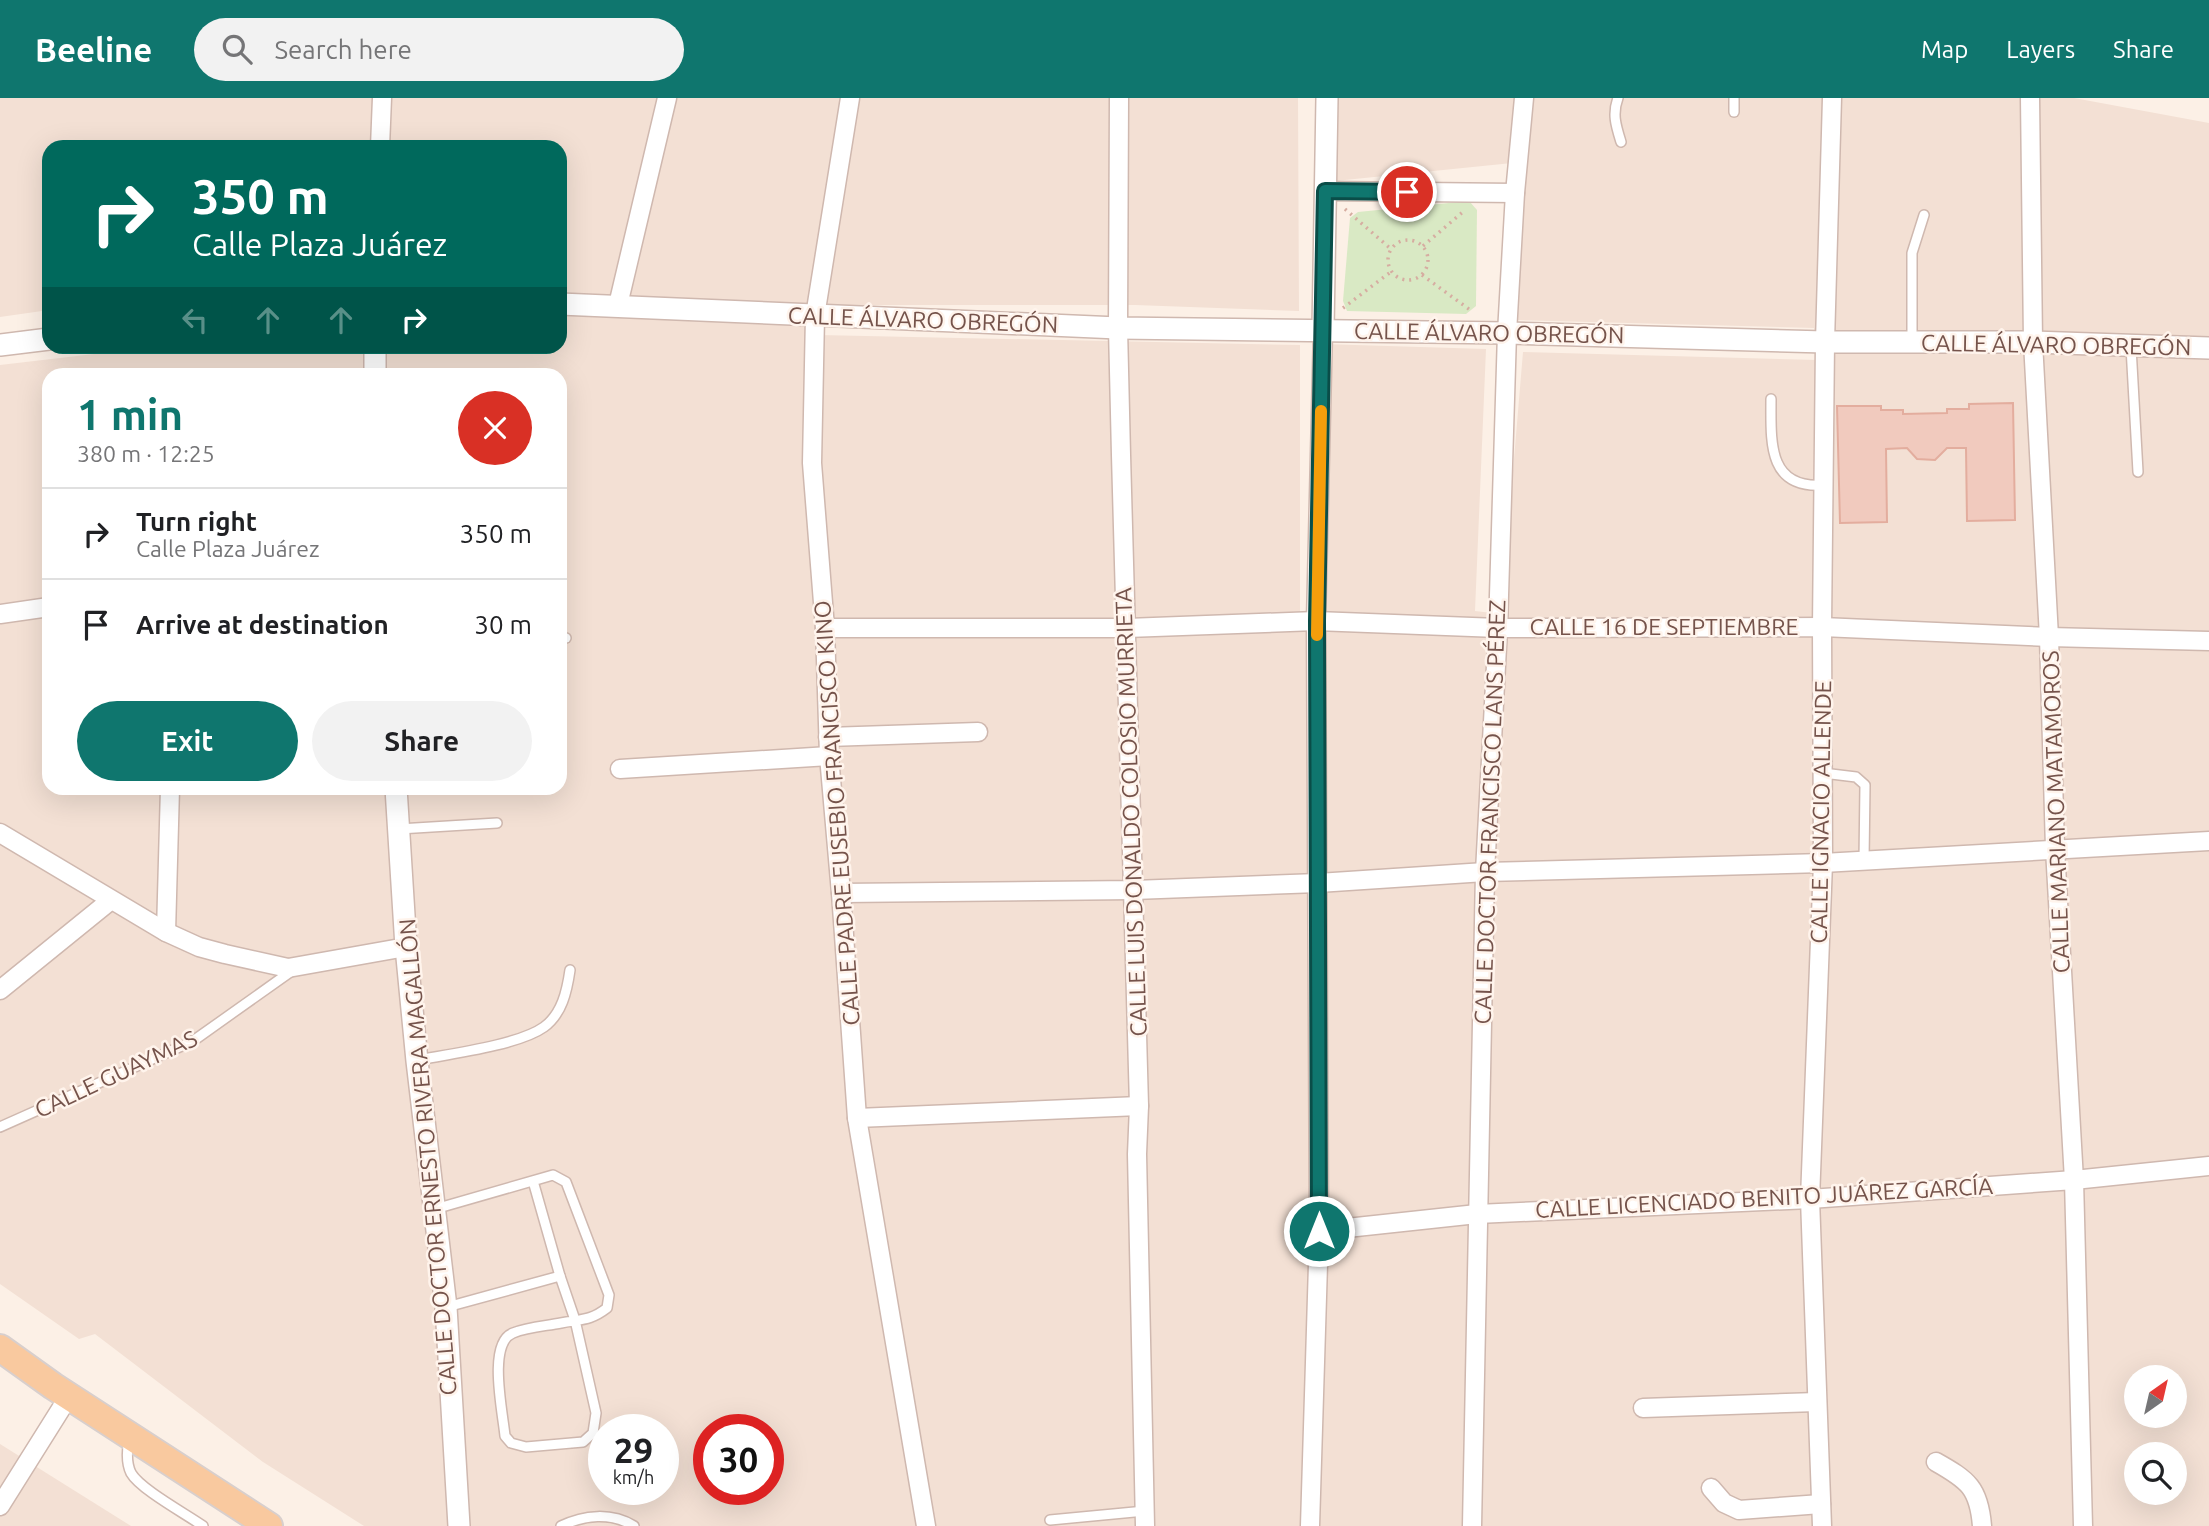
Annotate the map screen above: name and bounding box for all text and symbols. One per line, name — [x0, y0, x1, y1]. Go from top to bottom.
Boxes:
search box — [194, 18, 684, 81]
icon: search — [218, 30, 256, 68]
text: Beeline — [35, 31, 152, 68]
text: Search here — [274, 35, 412, 64]
text: Map — [1921, 36, 1968, 63]
text: Layers — [2006, 36, 2075, 63]
text: Share — [2113, 36, 2174, 63]
pin — [1377, 162, 1437, 222]
icon: right — [77, 168, 168, 259]
text: 350 m — [192, 168, 329, 223]
icon: arrive — [1388, 173, 1426, 211]
text: Calle Plaza Juárez — [192, 226, 447, 262]
icon: left — [176, 301, 214, 339]
icon: ahead — [249, 301, 287, 339]
icon: ahead — [322, 301, 360, 339]
icon: right — [395, 301, 433, 339]
street label: CALLE ÁLVARO OBREGÓN — [787, 301, 1059, 337]
street label: CALLE ÁLVARO OBREGÓN — [1354, 317, 1624, 347]
street label: CALLE ÁLVARO OBREGÓN — [1921, 329, 2191, 359]
text: 1 min — [77, 391, 183, 438]
button: close — [458, 391, 532, 465]
text: 380 m · 12:25 — [77, 441, 215, 466]
text: Turn right — [136, 507, 257, 536]
icon: right — [77, 515, 115, 553]
text: 350 m — [460, 519, 532, 548]
text: Calle Plaza Juárez — [136, 536, 319, 561]
street label: CALLE LUIS DONALDO COLOSIO MURRIETA — [1110, 587, 1151, 1037]
street label: CALLE DOCTOR FRANCISCO LANS PÉREZ — [1469, 599, 1509, 1025]
street label: CALLE PADRE EUSEBIO FRANCISCO KINO — [809, 600, 864, 1027]
icon: arrive — [77, 606, 115, 644]
text: Arrive at destination — [136, 610, 389, 639]
text: 30 m — [474, 610, 532, 639]
street label: CALLE 16 DE SEPTIEMBRE — [1530, 614, 1798, 639]
street label: CALLE MARIANO MATAMOROS — [2037, 650, 2074, 974]
street label: CALLE IGNACIO ALLENDE — [1806, 680, 1835, 944]
button: Exit — [77, 701, 298, 781]
button: Share — [312, 701, 532, 781]
street label: CALLE DOCTOR ERNESTO RIVERA MAGALLÓN — [393, 918, 461, 1397]
street label: CALLE GUAYMAS — [31, 1025, 201, 1122]
street label: CALLE LICENCIADO BENITO JUÁREZ GARCÍA — [1534, 1172, 1994, 1222]
position arrow — [1282, 1194, 1356, 1268]
north arrow — [2124, 1365, 2188, 1428]
map controls — [2124, 1365, 2187, 1505]
speed limit sign: 30 — [693, 1414, 784, 1505]
text: 29 — [614, 1430, 653, 1470]
button: search — [2124, 1442, 2187, 1505]
text: km/h — [613, 1467, 654, 1487]

